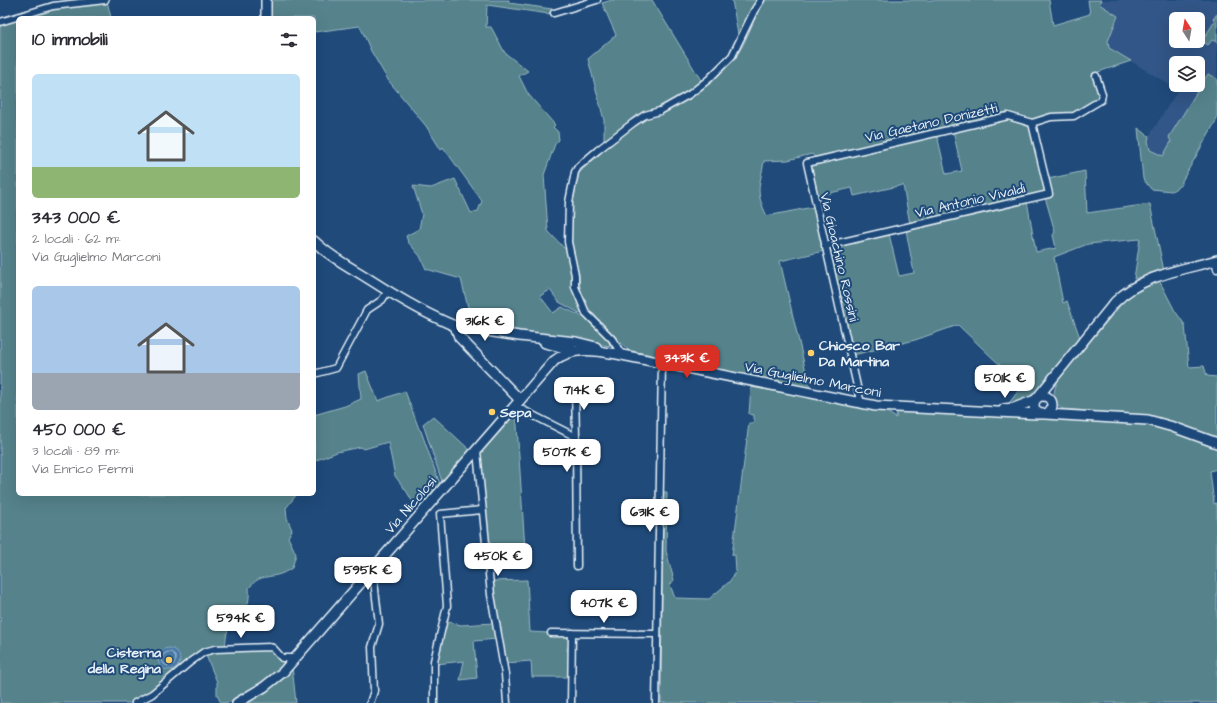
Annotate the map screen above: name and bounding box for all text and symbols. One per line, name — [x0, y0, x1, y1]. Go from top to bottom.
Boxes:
north arrow — [1169, 12, 1205, 48]
map controls — [1169, 12, 1205, 92]
text: 10 immobili — [32, 28, 108, 52]
icon: filters — [278, 29, 300, 51]
button: layers — [1169, 56, 1205, 92]
street label: Via Gaetano Donizetti — [863, 98, 999, 148]
icon: home — [130, 100, 202, 172]
street label: Via Antonio Vivaldi — [913, 179, 1027, 223]
street label: Via Gioachino Rossini — [814, 191, 864, 324]
text: 343 000 € — [32, 206, 120, 230]
text: 2 locali · 62 m² — [32, 230, 121, 248]
text: Via Guglielmo Marconi — [32, 248, 161, 266]
pin: 316K € — [452, 308, 518, 342]
icon: home — [130, 312, 202, 384]
text: 316K € — [465, 312, 505, 330]
place label: Chiosco Bar Da Martina — [819, 336, 900, 372]
pin: 343K € — [654, 345, 720, 379]
marker: Chiosco Bar Da Martina — [806, 348, 816, 358]
text: 343K € — [664, 349, 710, 367]
street label: Via Guglielmo Marconi — [743, 357, 883, 403]
pin: 501K € — [972, 365, 1038, 399]
text: 501K € — [984, 369, 1026, 387]
pin: 714K € — [551, 377, 617, 411]
text: 714K € — [563, 381, 605, 399]
place label: Sepa — [499, 403, 532, 423]
marker: Sepa — [487, 407, 497, 417]
text: 450 000 € — [32, 418, 126, 442]
pin: 507K € — [534, 439, 600, 473]
text: 3 locali · 89 m² — [32, 442, 120, 460]
text: 507K € — [543, 443, 591, 461]
text: Via Enrico Fermi — [32, 460, 133, 478]
street label: Via Nicolosi — [380, 472, 441, 539]
pin: 631K € — [617, 499, 683, 533]
text: 631K € — [630, 503, 670, 521]
pin: 450K € — [465, 543, 531, 577]
text: 450K € — [473, 547, 523, 565]
pin: 595K € — [335, 557, 401, 591]
text: 595K € — [343, 561, 393, 579]
pin: 407K € — [571, 590, 637, 624]
text: 407K € — [580, 594, 628, 612]
pin: 594K € — [208, 605, 274, 639]
text: 594K € — [217, 609, 265, 627]
place label: Cisterna della Regina — [87, 643, 162, 680]
marker: Cisterna della Regina — [164, 655, 174, 665]

